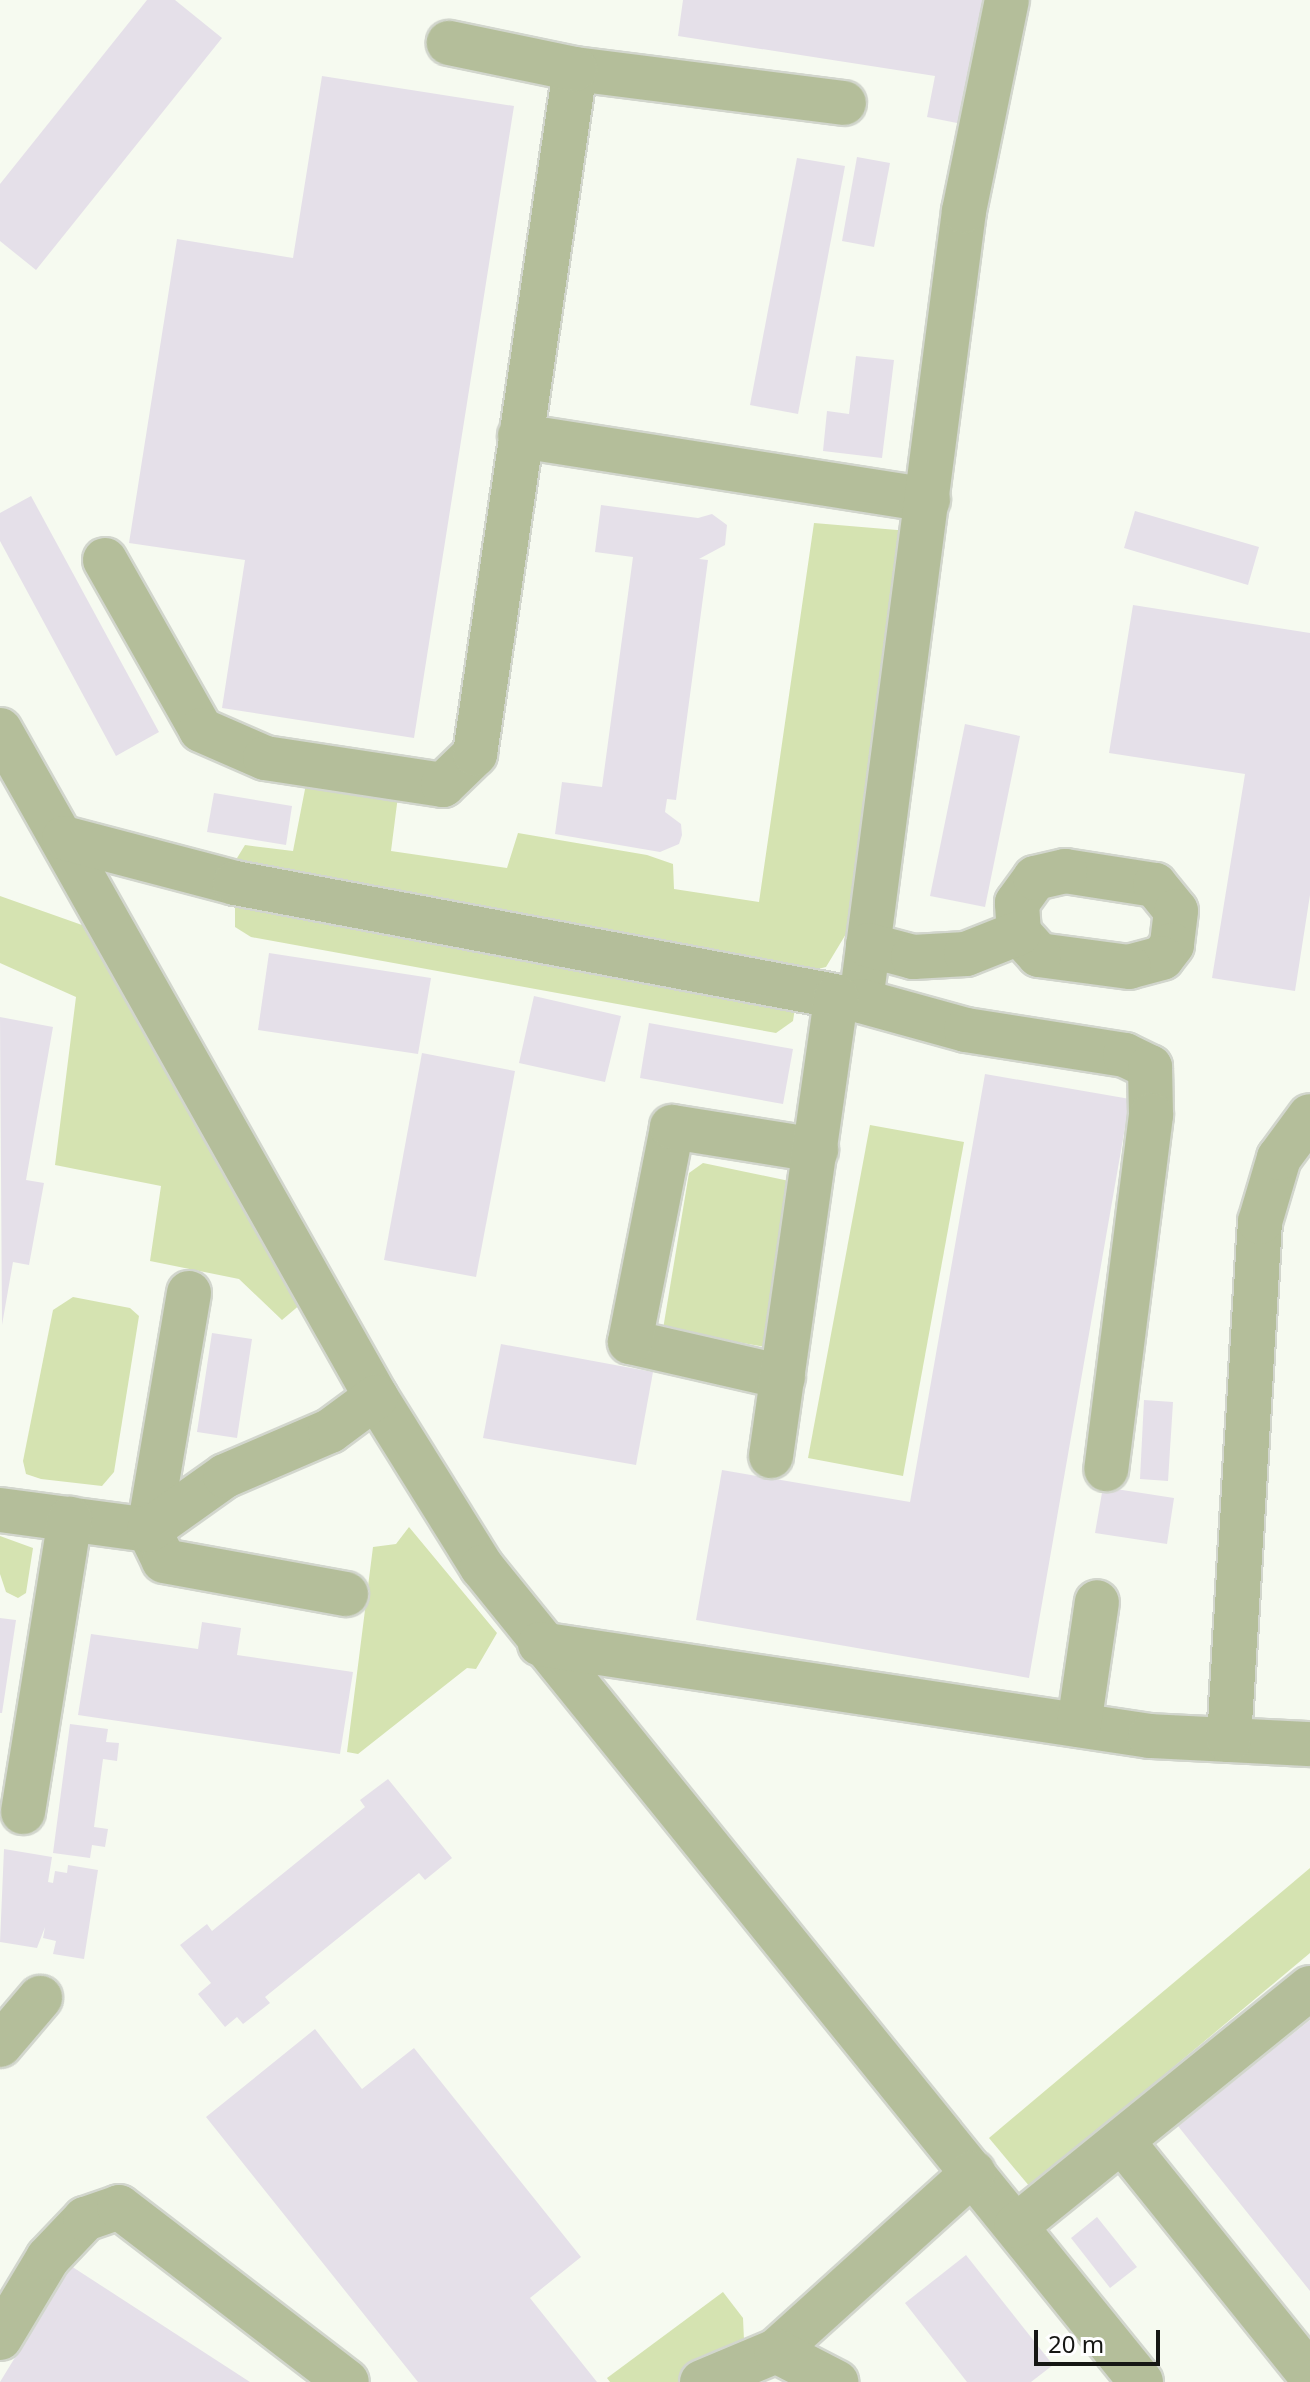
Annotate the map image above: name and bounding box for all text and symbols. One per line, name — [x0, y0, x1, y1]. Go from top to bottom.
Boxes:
scale bar — [1038, 2314, 1164, 2364]
text: 20 m — [1048, 2327, 1104, 2360]

